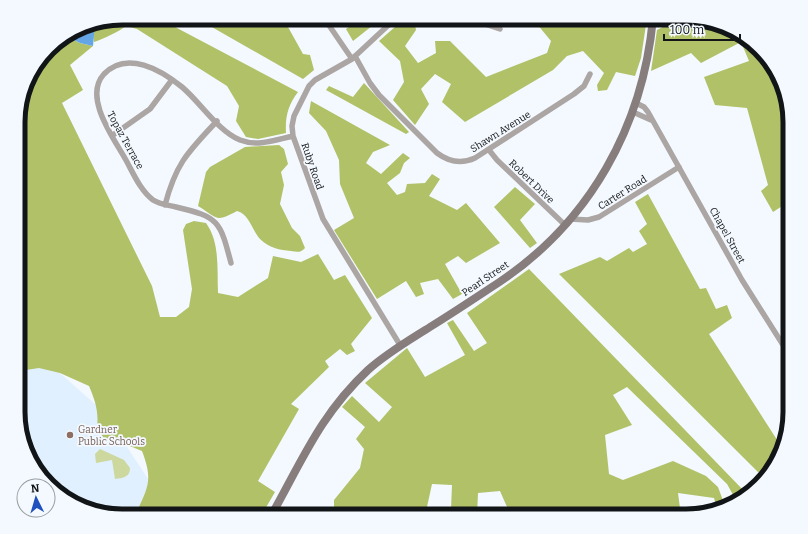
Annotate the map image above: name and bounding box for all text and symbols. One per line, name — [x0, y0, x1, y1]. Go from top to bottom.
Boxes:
scale bar — [664, 16, 740, 42]
text: 100 m — [670, 23, 705, 37]
street label: Topaz Terrace — [104, 109, 146, 172]
street label: Shawn Avenue — [468, 109, 533, 155]
street label: Ruby Road — [298, 141, 326, 192]
street label: Robert Drive — [506, 157, 556, 206]
street label: Carter Road — [596, 173, 649, 213]
street label: Chapel Street — [707, 205, 748, 266]
street label: Pearl Street — [460, 259, 512, 299]
place label: Gardner Public Schools — [78, 424, 145, 448]
marker: Gardner Public Schools — [65, 430, 75, 440]
north arrow — [16, 478, 56, 518]
text: N — [30, 482, 40, 495]

